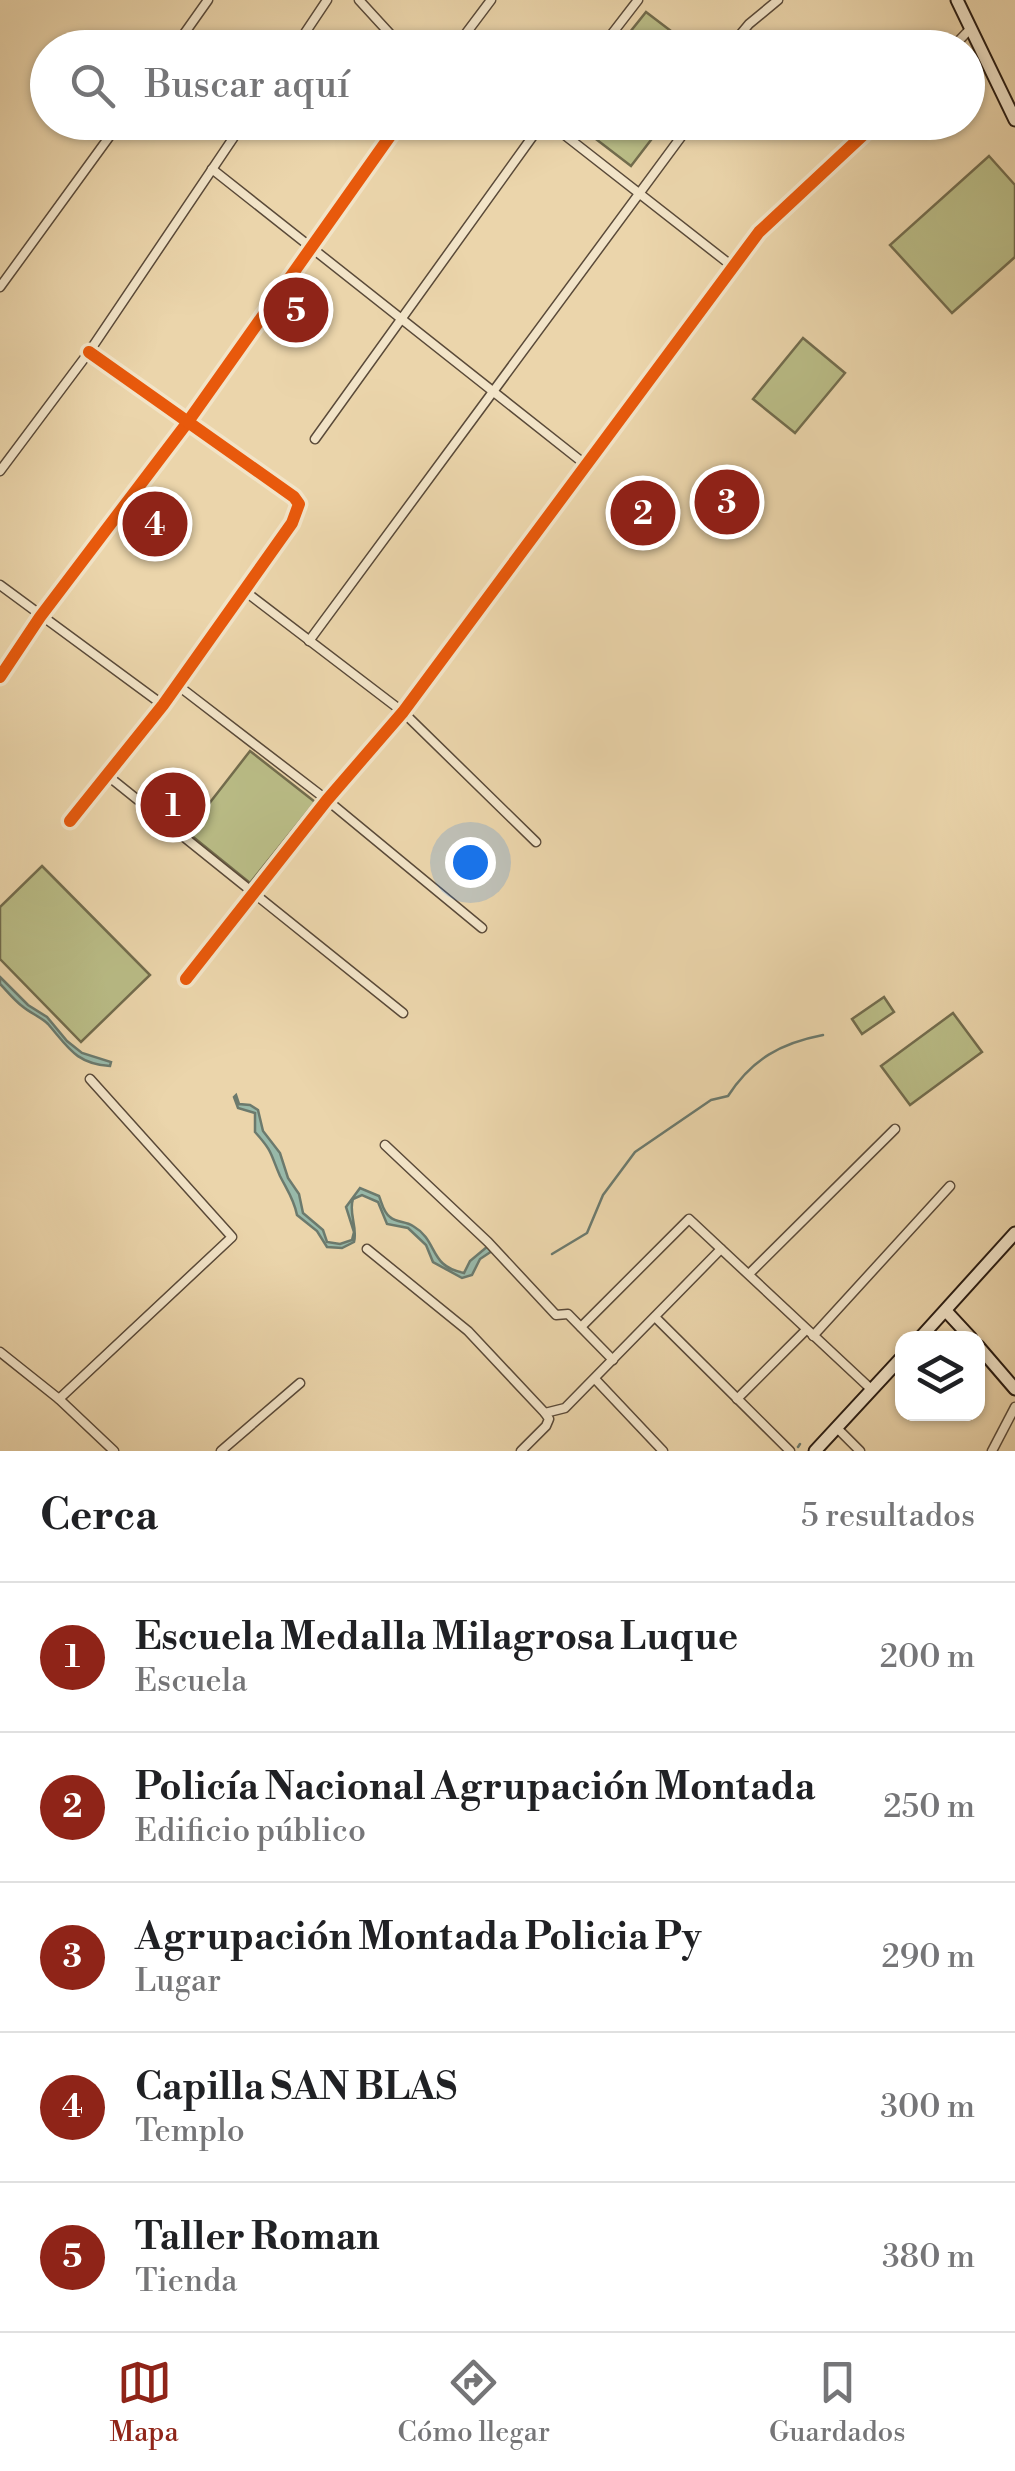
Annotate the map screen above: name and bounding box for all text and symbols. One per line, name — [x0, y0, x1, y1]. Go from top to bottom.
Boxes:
search box — [30, 30, 985, 140]
icon: search — [65, 58, 120, 113]
text: Buscar aquí — [145, 62, 350, 109]
pin: 5 — [264, 272, 328, 348]
pin: 3 — [694, 464, 760, 540]
pin: 2 — [610, 476, 676, 550]
pin: 4 — [122, 486, 188, 562]
pin: 1 — [140, 768, 206, 842]
your location — [445, 837, 496, 888]
map controls — [895, 1331, 985, 1421]
button: layers — [895, 1331, 985, 1421]
text: Cerca — [40, 1490, 158, 1543]
text: 5 resultados — [801, 1496, 975, 1536]
text: Escuela Medalla Milagrosa Luque — [135, 1614, 738, 1661]
text: 1 — [65, 1637, 80, 1677]
text: 200 m — [880, 1637, 975, 1677]
text: Escuela — [135, 1661, 247, 1701]
text: Policía Nacional Agrupación Montada — [135, 1764, 815, 1811]
text: 2 — [62, 1787, 83, 1827]
text: 250 m — [883, 1787, 975, 1827]
text: Edificio público — [135, 1811, 366, 1851]
text: Agrupación Montada Policia Py — [135, 1914, 701, 1961]
text: 3 — [63, 1937, 82, 1977]
text: 290 m — [882, 1937, 975, 1977]
text: Lugar — [135, 1961, 221, 2001]
text: Capilla SAN BLAS — [135, 2064, 457, 2111]
text: 4 — [62, 2087, 83, 2127]
text: 300 m — [880, 2087, 975, 2127]
text: Templo — [135, 2111, 245, 2151]
text: Taller Roman — [135, 2214, 380, 2261]
text: 5 — [63, 2237, 82, 2277]
text: 380 m — [882, 2237, 975, 2277]
text: Tienda — [135, 2261, 237, 2301]
tab: Mapa — [109, 2355, 179, 2450]
tab: Cómo llegar — [398, 2355, 550, 2450]
tab: Guardados — [769, 2355, 906, 2450]

